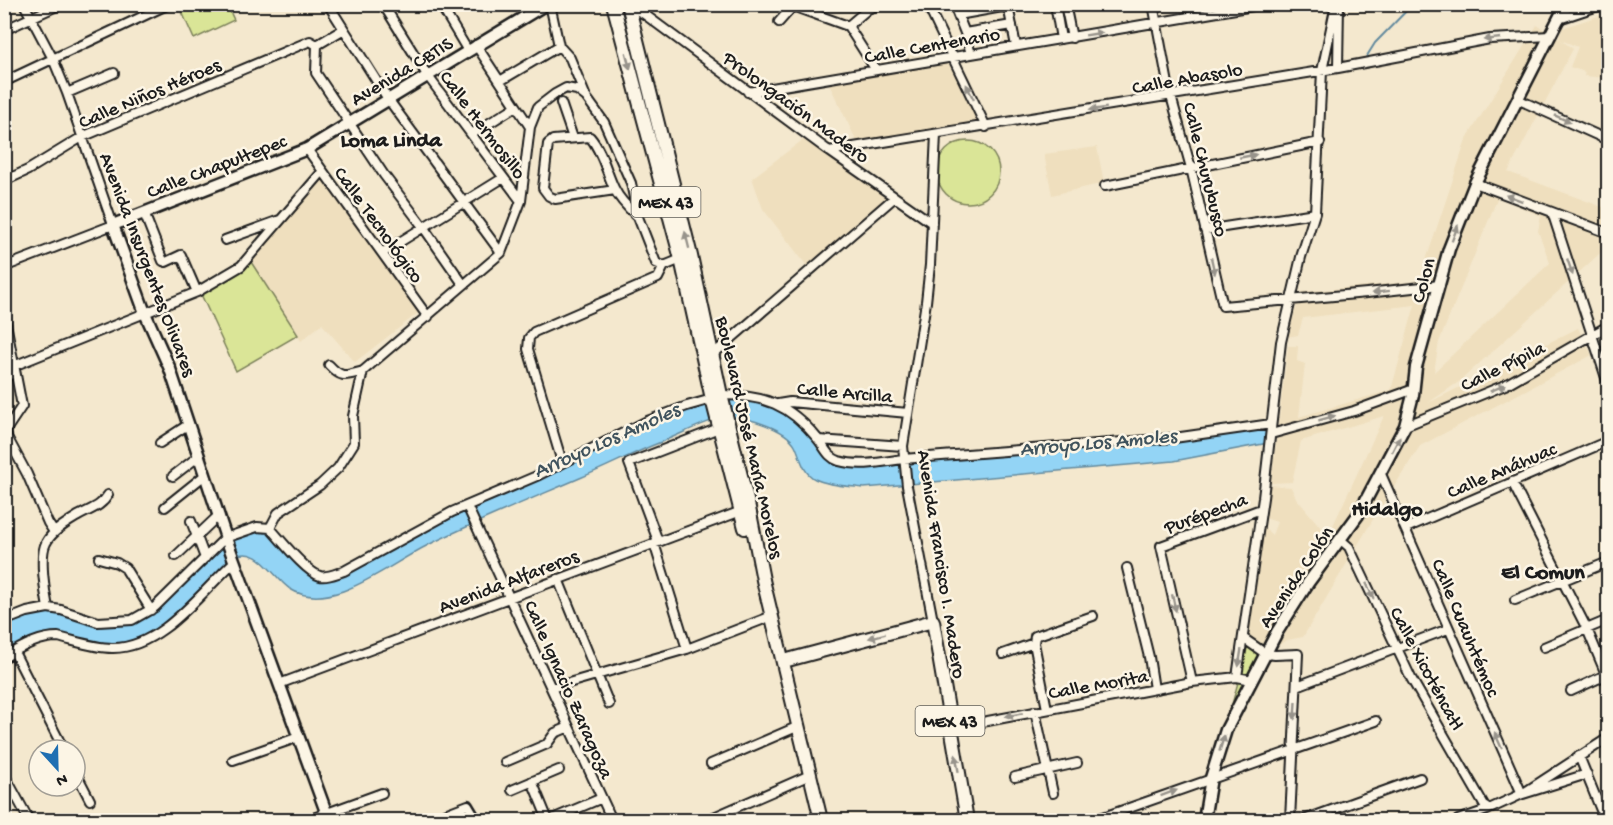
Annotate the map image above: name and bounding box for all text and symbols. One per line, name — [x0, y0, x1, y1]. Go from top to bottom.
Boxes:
street label: Calle Centenario — [863, 24, 1002, 71]
one-way arrow — [1084, 30, 1103, 39]
street label: Avenida CBTIS — [348, 33, 459, 113]
one-way arrow — [1482, 35, 1501, 44]
street label: Prolongación Madero — [716, 47, 873, 170]
one-way arrow — [624, 52, 633, 70]
street label: Calle Niños Héroes — [76, 55, 225, 136]
street label: Calle Abasolo — [1131, 59, 1245, 101]
street label: Calle Hermosillo — [433, 67, 530, 185]
one-way arrow — [965, 84, 974, 101]
street label: Calle Churubusco — [1176, 100, 1231, 239]
one-way arrow — [1089, 104, 1108, 113]
one-way arrow — [1554, 115, 1571, 124]
district label: Loma Linda — [341, 129, 443, 155]
street label: Calle Chapultepec — [144, 131, 291, 205]
street label: Avenida Insurgentes Olivares — [92, 150, 199, 381]
one-way arrow — [1239, 151, 1258, 160]
street label: Calle Tecnológico — [327, 163, 427, 289]
road number: MEX 43 — [632, 187, 700, 217]
one-way arrow — [1505, 192, 1523, 202]
one-way arrow — [1451, 224, 1461, 242]
one-way arrow — [681, 230, 691, 249]
street label: Colon — [1408, 255, 1443, 306]
one-way arrow — [1209, 257, 1219, 275]
one-way arrow — [1565, 258, 1575, 276]
one-way arrow — [1372, 287, 1391, 296]
street label: Boulevard José María Morelos — [708, 314, 787, 562]
street label: Calle Pípila — [1458, 338, 1550, 398]
street label: Calle Arcilla — [796, 379, 894, 410]
one-way arrow — [1490, 383, 1508, 393]
water label: Arroyo Los Amoles — [531, 398, 686, 486]
one-way arrow — [1318, 413, 1336, 423]
water label: Arroyo Los Amoles — [1019, 425, 1180, 464]
one-way arrow — [1392, 435, 1401, 452]
street label: Calle Anáhuac — [1444, 438, 1561, 506]
street label: Avenida Francisco I. Madero — [910, 449, 969, 680]
street label: Purépecha — [1161, 489, 1252, 541]
district label: Hidalgo — [1351, 498, 1423, 524]
street label: Avenida Colón — [1255, 522, 1341, 633]
street label: Avenida Alfareros — [436, 546, 583, 621]
street label: Calle Cuauhtémoc — [1424, 556, 1504, 702]
district label: El Comun — [1501, 561, 1585, 587]
one-way arrow — [1365, 582, 1374, 599]
one-way arrow — [1169, 594, 1179, 612]
street label: Calle Ignacio Zaragoza — [517, 598, 617, 784]
street label: Calle Xicoténcatl — [1383, 604, 1467, 735]
one-way arrow — [867, 632, 885, 641]
one-way arrow — [1235, 648, 1244, 667]
street label: Calle Morita — [1047, 666, 1151, 707]
one-way arrow — [1291, 702, 1300, 721]
road number: MEX 43 — [916, 706, 984, 736]
one-way arrow — [1004, 711, 1023, 720]
one-way arrow — [1493, 731, 1503, 749]
one-way arrow — [1218, 734, 1227, 752]
north arrow — [27, 738, 87, 798]
one-way arrow — [952, 753, 961, 772]
text: N — [52, 768, 70, 790]
one-way arrow — [1160, 788, 1178, 798]

